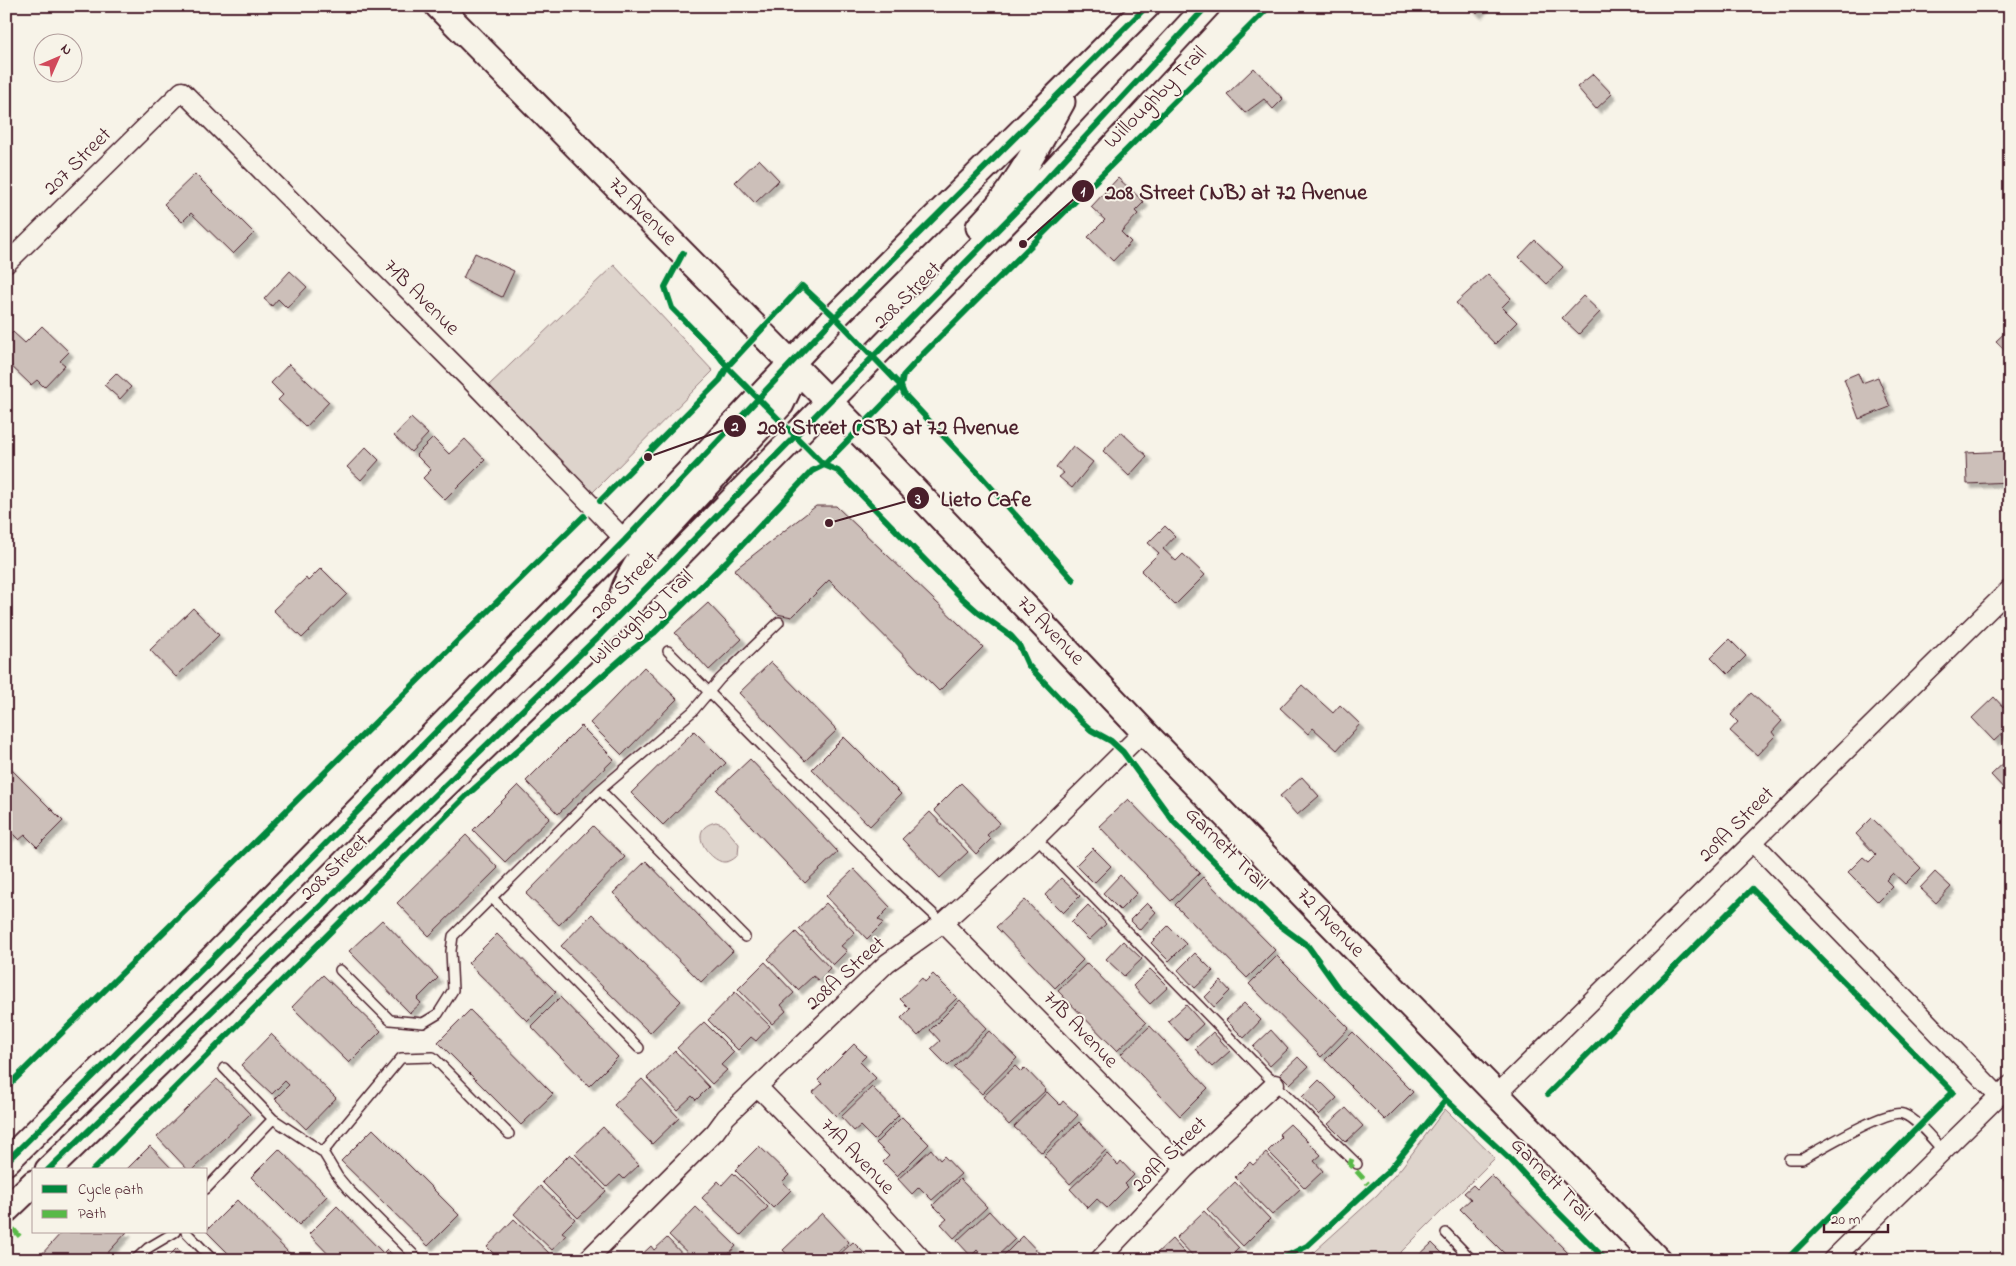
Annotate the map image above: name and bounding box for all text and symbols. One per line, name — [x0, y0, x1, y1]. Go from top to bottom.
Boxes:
north arrow — [32, 32, 82, 82]
text: N — [55, 39, 77, 61]
street label: Willoughby Trail — [1098, 40, 1216, 158]
street label: 207 Street — [37, 121, 119, 203]
street label: 72 Avenue — [601, 171, 684, 254]
callout: 208 Street (NB) at 72 Avenue — [1070, 173, 1377, 210]
text: 208 Street (NB) at 72 Avenue — [1104, 178, 1368, 210]
text: 1 — [1081, 181, 1086, 203]
street label: 71B Avenue — [376, 253, 466, 343]
street label: 208 Street — [867, 255, 949, 337]
callout: 208 Street (SB) at 72 Avenue — [722, 407, 1029, 444]
text: 208 Street (SB) at 72 Avenue — [756, 413, 1020, 445]
text: 2 — [730, 416, 739, 438]
callout: Lieto Cafe — [906, 480, 1041, 517]
text: Lieto Cafe — [941, 485, 1032, 517]
text: 3 — [914, 489, 921, 511]
street label: 208 Street — [584, 545, 666, 627]
street label: Wiloughby Trail — [583, 563, 702, 675]
street label: 72 Avenue — [1009, 589, 1091, 673]
street label: 209A Street — [1692, 780, 1782, 870]
street label: Garnett Trail — [1177, 800, 1275, 898]
street label: 208 Street — [294, 827, 376, 909]
street label: 72 Avenue — [1289, 881, 1371, 965]
street label: 208A Street — [799, 930, 893, 1018]
street label: 71B Avenue — [1035, 985, 1125, 1076]
street label: 209A Street — [1125, 1110, 1215, 1200]
street label: 71A Avenue — [813, 1112, 902, 1202]
street label: Garnett Trail — [1503, 1131, 1599, 1229]
legend — [32, 1168, 208, 1234]
text: Cycle path — [78, 1179, 143, 1202]
scale bar — [1824, 1201, 1887, 1233]
text: Path — [78, 1203, 106, 1225]
text: 20 m — [1831, 1209, 1861, 1231]

